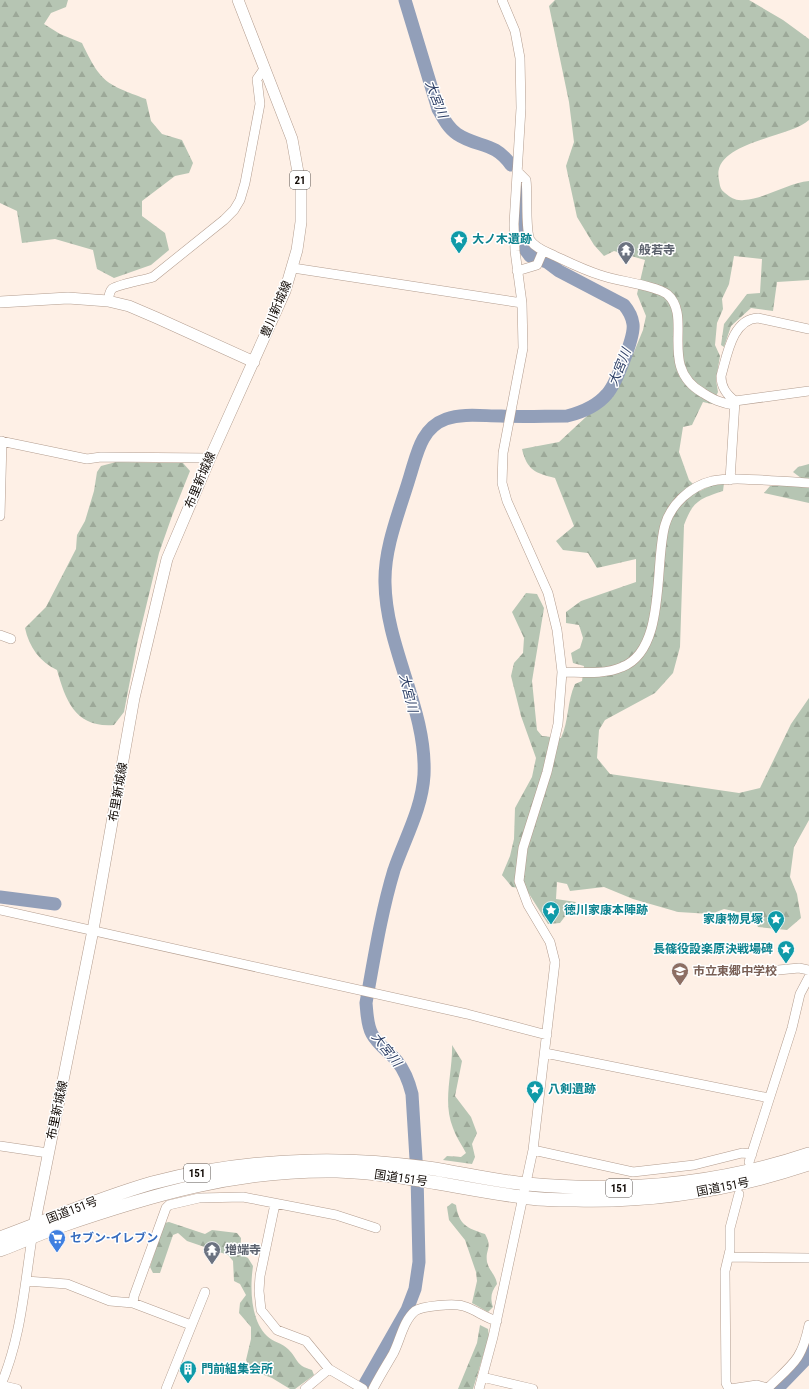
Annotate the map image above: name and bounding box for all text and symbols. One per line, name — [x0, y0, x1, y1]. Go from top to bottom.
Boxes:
water label: 大宮川 — [423, 78, 451, 122]
road number: 21 — [290, 171, 310, 189]
place icon: 大ノ木遺跡 — [449, 229, 469, 254]
place label: 大ノ木遺跡 — [472, 232, 532, 246]
temple icon: 般若寺 — [616, 240, 636, 265]
place label: 般若寺 — [639, 243, 675, 257]
street label: 豊川新城線 — [258, 279, 294, 339]
water label: 大宮川 — [605, 344, 634, 388]
street label: 布里新城線 — [182, 450, 218, 510]
water label: 大宮川 — [397, 672, 421, 716]
street label: 布里新城線 — [106, 761, 130, 823]
place icon: 徳川家康本陣跡 — [541, 900, 561, 925]
place label: 徳川家康本陣跡 — [564, 903, 648, 917]
place icon: 家康物見塚 — [766, 909, 786, 934]
place label: 家康物見塚 — [703, 912, 763, 926]
place icon: 長篠役設楽原決戦場碑 — [776, 939, 796, 964]
place label: 長篠役設楽原決戦場碑 — [653, 942, 773, 956]
school or university icon: 市立東郷中学校 — [670, 961, 690, 986]
place label: 市立東郷中学校 — [693, 964, 777, 978]
water label: 大宮川 — [369, 1029, 406, 1071]
street label: 布里新城線 — [44, 1079, 70, 1141]
place icon: 八剣遺跡 — [525, 1079, 545, 1104]
place label: 八剣遺跡 — [548, 1082, 596, 1096]
road number: 151 — [184, 1164, 210, 1182]
street label: 国道151号 — [373, 1167, 429, 1189]
street label: 国道151号 — [695, 1175, 751, 1199]
road number: 151 — [606, 1179, 632, 1197]
street label: 国道151号 — [44, 1194, 100, 1226]
supermarket icon: セブン-イレブン — [47, 1228, 67, 1253]
place label: セブン-イレブン — [70, 1231, 158, 1245]
temple icon: 増端寺 — [202, 1240, 222, 1265]
place label: 増端寺 — [225, 1243, 261, 1257]
building icon: 門前組集会所 — [178, 1359, 198, 1384]
place label: 門前組集会所 — [201, 1362, 273, 1376]

